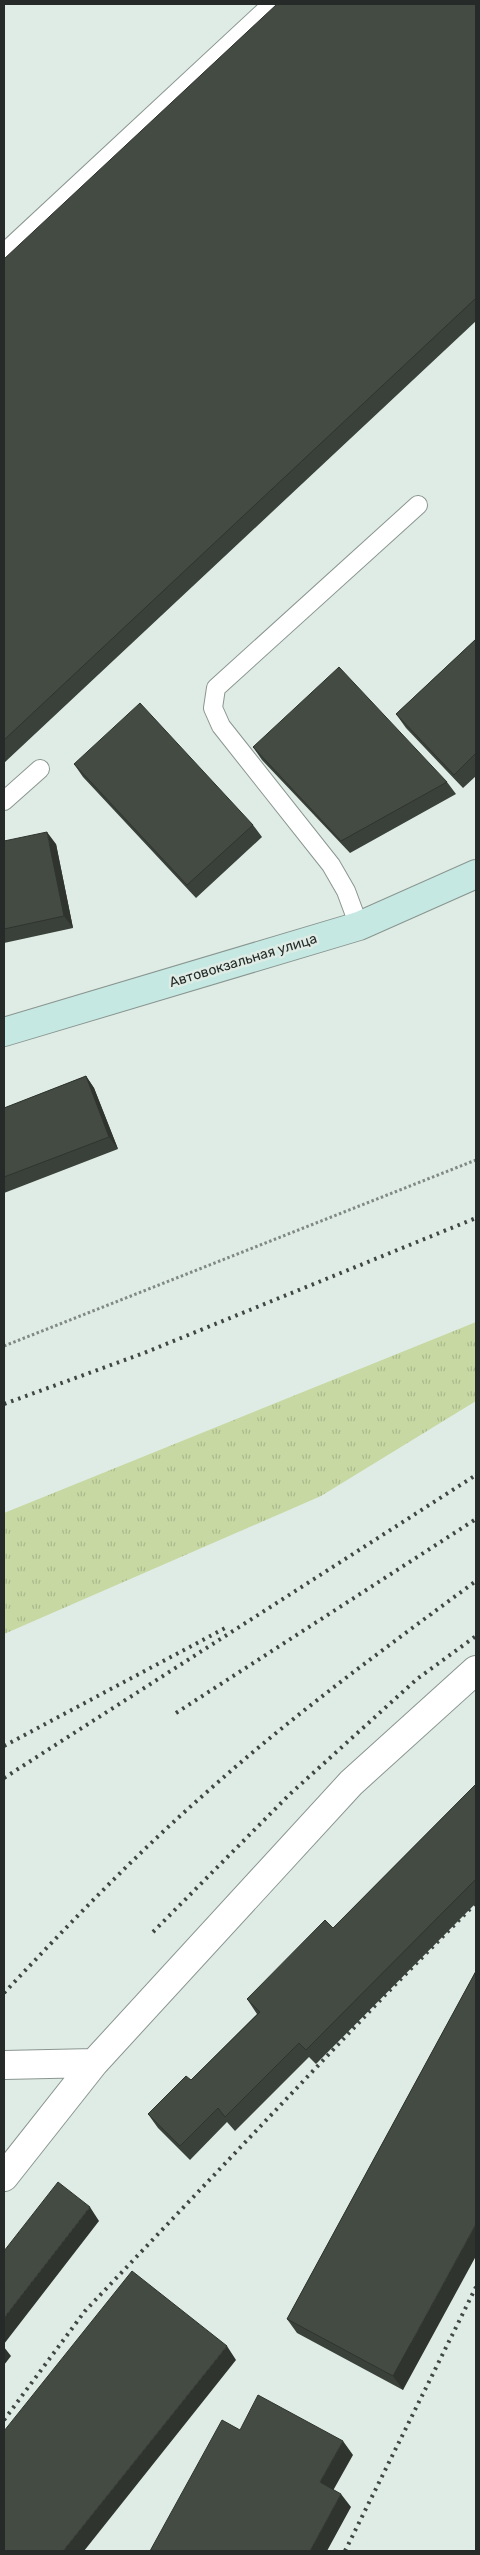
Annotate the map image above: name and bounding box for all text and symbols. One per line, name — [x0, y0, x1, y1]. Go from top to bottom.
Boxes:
street label: Автовокзальная улица — [167, 930, 319, 991]

